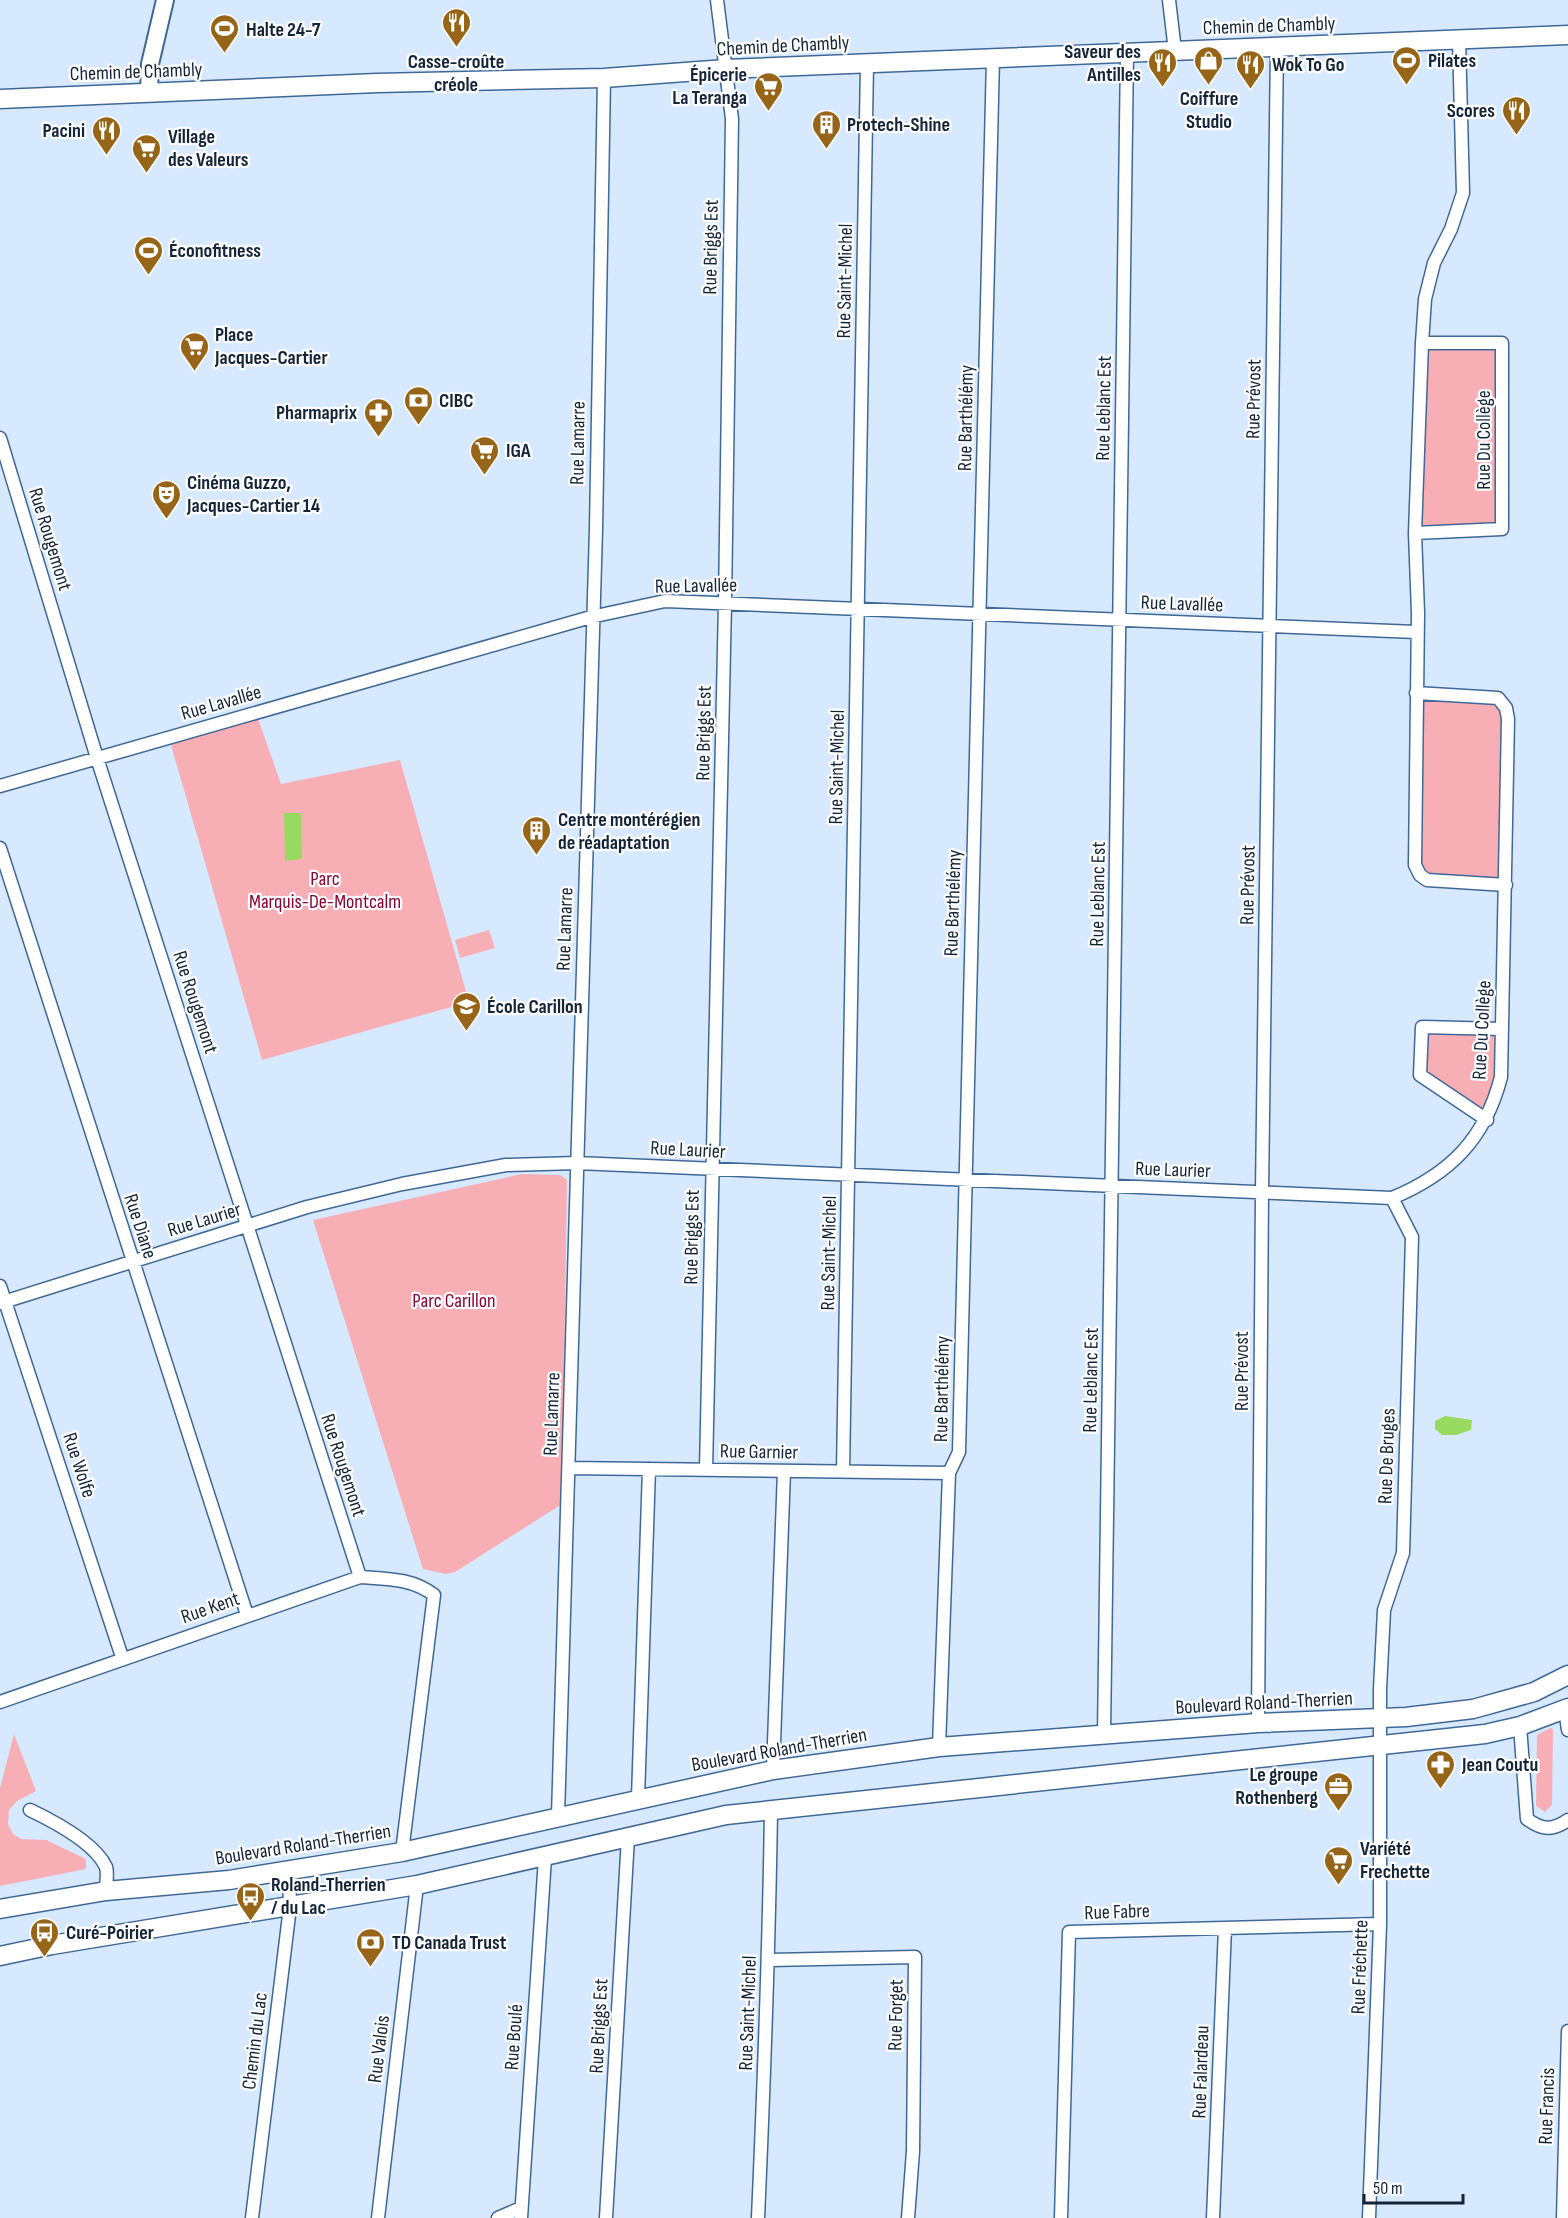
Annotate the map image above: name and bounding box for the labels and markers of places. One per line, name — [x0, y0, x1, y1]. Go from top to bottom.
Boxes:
restaurant icon: Casse-croûte créole — [440, 7, 472, 49]
sports icon: Halte 24-7 — [209, 13, 241, 55]
place label: Halte 24-7 — [246, 18, 321, 42]
place label: Saveur des Antilles — [1064, 40, 1141, 87]
shop icon: Coiffure Studio — [1193, 44, 1225, 86]
sports icon: Pilates — [1391, 44, 1423, 86]
restaurant icon: Saveur des Antilles — [1146, 46, 1178, 88]
restaurant icon: Wok To Go — [1235, 48, 1267, 90]
place label: Pilates — [1428, 49, 1476, 73]
place label: Casse-croûte créole — [408, 50, 504, 97]
place label: Wok To Go — [1272, 53, 1344, 77]
place label: Épicerie La Teranga — [672, 63, 747, 110]
supermarket icon: Épicerie La Teranga — [752, 70, 784, 112]
place label: Coiffure Studio — [1180, 87, 1238, 134]
restaurant icon: Scores — [1500, 94, 1532, 136]
place label: Scores — [1447, 99, 1495, 123]
building icon: Protech-Shine — [810, 108, 842, 150]
place label: Protech-Shine — [847, 113, 950, 137]
restaurant icon: Pacini — [90, 114, 122, 156]
place label: Pacini — [43, 119, 85, 143]
place label: Village des Valeurs — [168, 125, 249, 172]
supermarket icon: Village des Valeurs — [131, 132, 163, 174]
sports icon: Éconofitness — [132, 234, 164, 276]
place label: Éconofitness — [169, 239, 261, 263]
place label: Place Jacques-Cartier — [214, 323, 328, 370]
supermarket icon: Place Jacques-Cartier — [178, 330, 210, 372]
bank icon: CIBC — [402, 384, 434, 426]
place label: CIBC — [439, 389, 474, 413]
pharmacy icon: Pharmaprix — [362, 396, 394, 438]
place label: Pharmaprix — [276, 401, 358, 425]
supermarket icon: IGA — [469, 434, 501, 476]
place label: IGA — [506, 439, 531, 463]
place label: Cinéma Guzzo, Jacques-Cartier 14 — [186, 471, 320, 518]
theatre icon: Cinéma Guzzo, Jacques-Cartier 14 — [150, 478, 182, 520]
place label: Centre montérégien de réadaptation — [558, 808, 700, 855]
building icon: Centre montérégien de réadaptation — [521, 814, 553, 856]
school or university icon: École Carillon — [450, 990, 482, 1032]
place label: École Carillon — [487, 995, 583, 1019]
pharmacy icon: Jean Coutu — [1425, 1748, 1457, 1790]
place label: Jean Coutu — [1461, 1753, 1538, 1777]
place label: Le groupe Rothenberg — [1235, 1763, 1319, 1810]
office icon: Le groupe Rothenberg — [1323, 1770, 1355, 1812]
place label: Variété Frechette — [1360, 1837, 1430, 1884]
supermarket icon: Variété Frechette — [1323, 1844, 1355, 1886]
place label: Roland-Therrien / du Lac — [271, 1873, 386, 1920]
bus stop icon: Roland-Therrien / du Lac — [234, 1880, 266, 1922]
bus stop icon: Curé-Poirier — [29, 1916, 61, 1958]
place label: Curé-Poirier — [66, 1921, 154, 1945]
bank icon: TD Canada Trust — [355, 1926, 387, 1968]
place label: TD Canada Trust — [392, 1931, 507, 1955]

